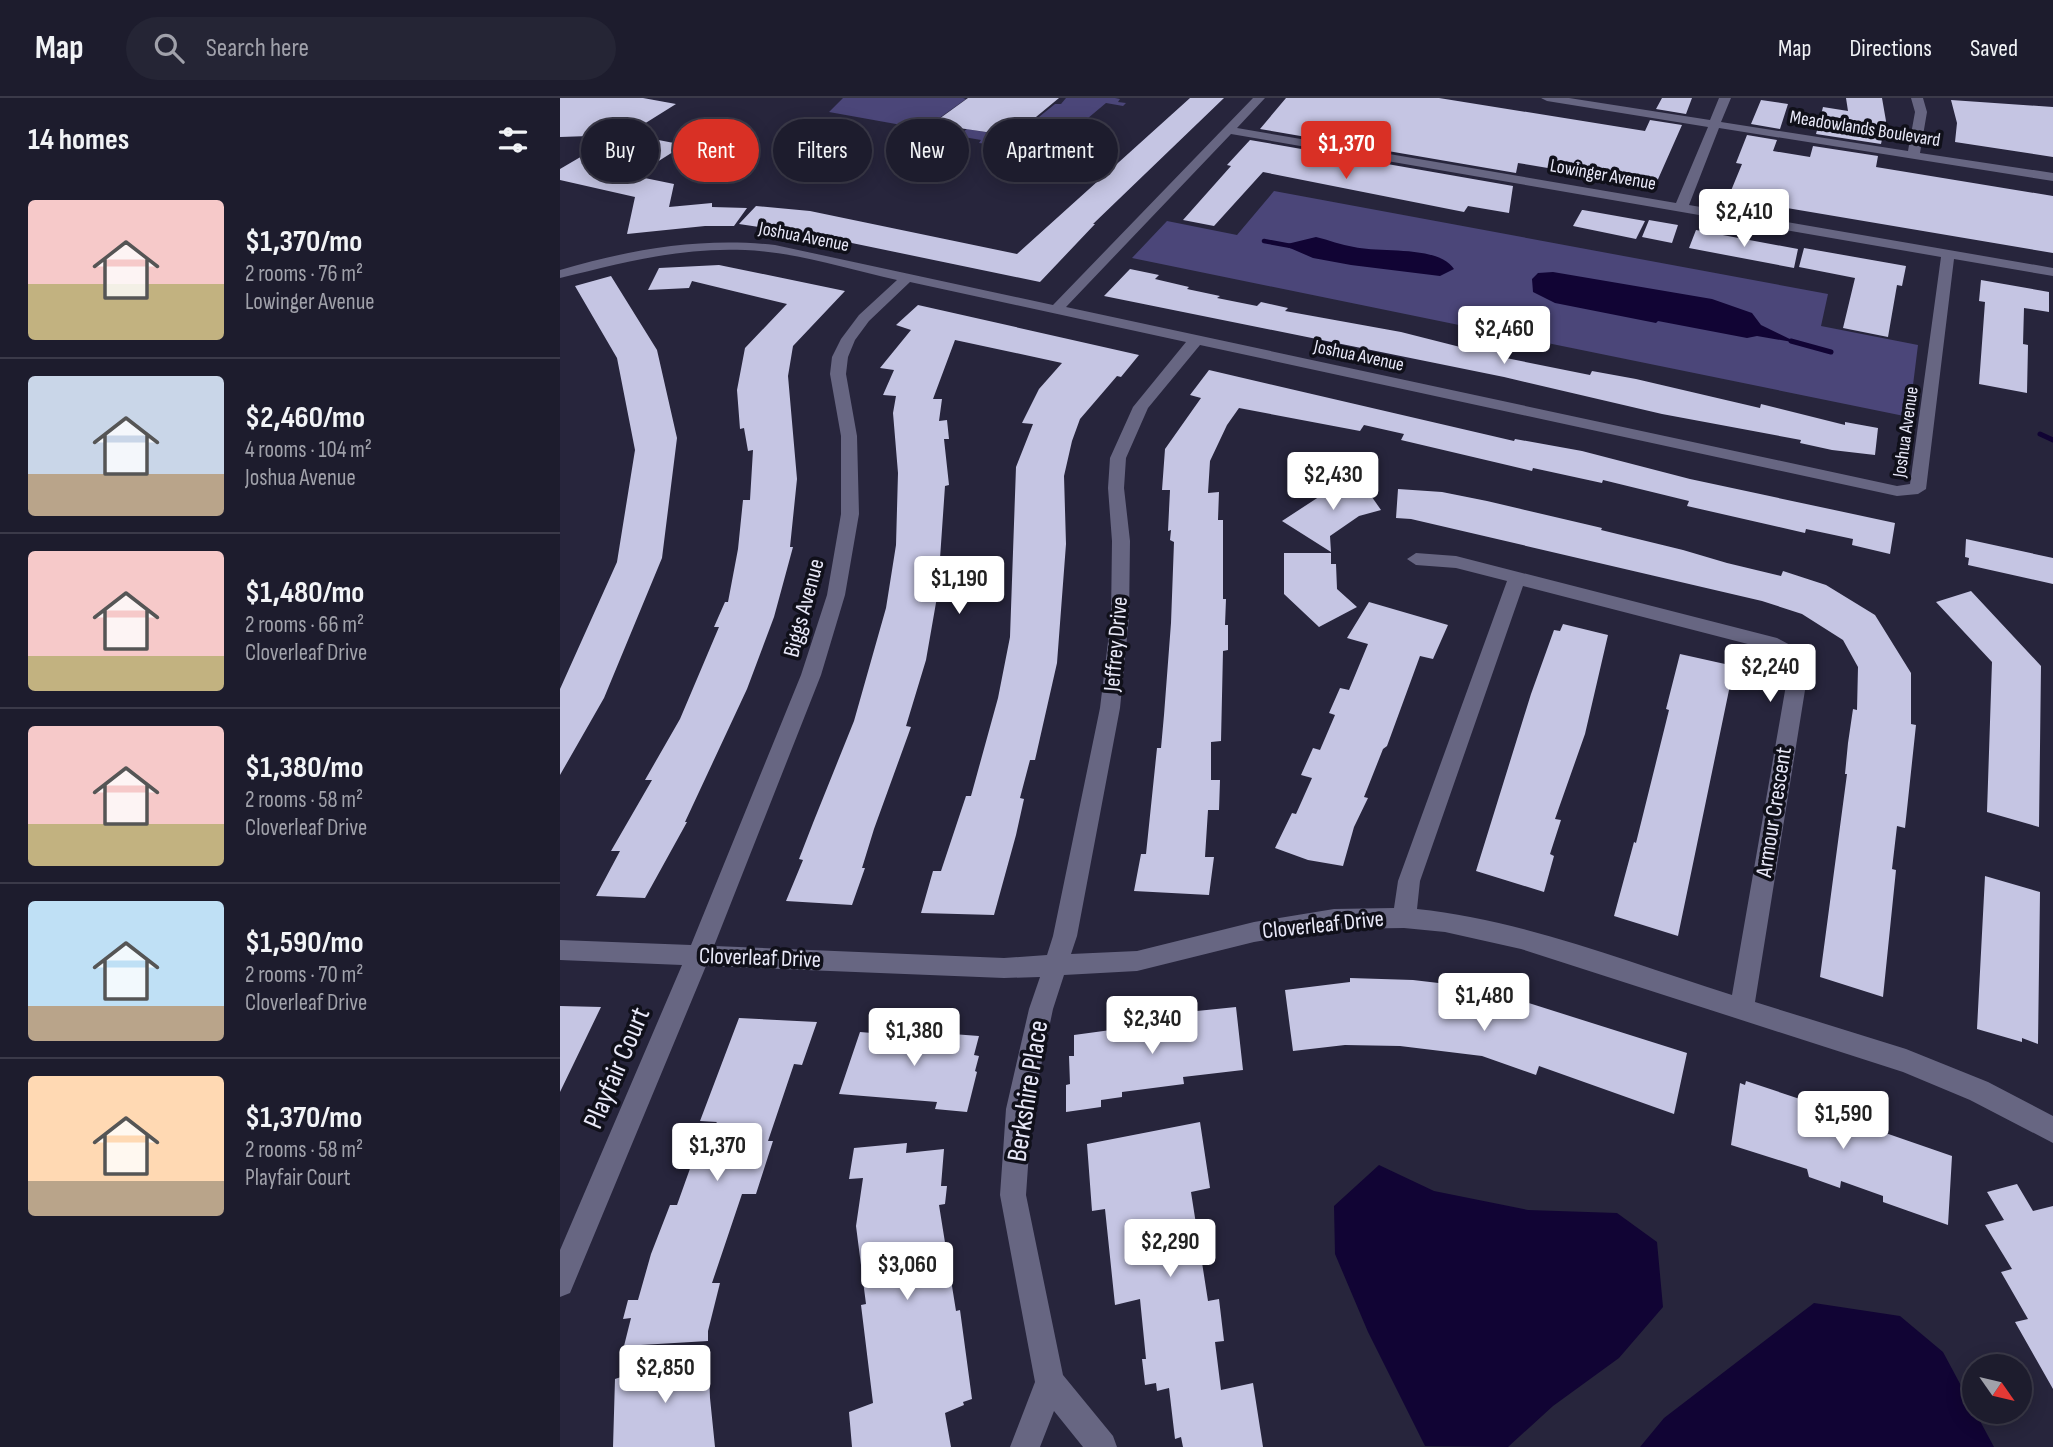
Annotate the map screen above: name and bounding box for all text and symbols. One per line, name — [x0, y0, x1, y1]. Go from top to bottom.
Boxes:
search box — [126, 17, 616, 80]
text: Map — [35, 28, 84, 68]
icon: search — [150, 29, 188, 67]
text: Search here — [206, 33, 309, 64]
text: Map — [1778, 34, 1811, 63]
text: Directions — [1849, 34, 1932, 63]
text: Saved — [1970, 34, 2018, 63]
street label: Meadowlands Boulevard — [1788, 106, 1942, 152]
chip: Buy — [581, 119, 659, 182]
chip: Rent — [673, 119, 759, 182]
chip: Filters — [773, 119, 872, 182]
chip: New — [886, 119, 969, 182]
chip: Apartment — [983, 119, 1118, 182]
icon: filters — [494, 121, 532, 159]
text: 14 homes — [28, 122, 129, 158]
pin: $1,370 — [1289, 122, 1403, 181]
text: $1,370 — [1317, 130, 1375, 158]
street label: Lowinger Avenue — [1548, 154, 1658, 196]
pin: $2,410 — [1687, 190, 1801, 249]
text: $2,410 — [1715, 198, 1773, 226]
street label: Joshua Avenue — [756, 217, 851, 257]
text: $1,370/mo — [245, 224, 362, 260]
icon: home — [84, 228, 168, 312]
text: 2 rooms · 76 m² — [245, 260, 363, 288]
text: Lowinger Avenue — [245, 288, 375, 316]
pin: $2,460 — [1447, 306, 1561, 366]
text: $2,460 — [1474, 315, 1534, 343]
street label: Joshua Avenue — [1311, 335, 1406, 377]
street label: Joshua Avenue — [1888, 385, 1924, 480]
text: $2,460/mo — [245, 400, 365, 436]
icon: home — [84, 404, 168, 488]
text: 4 rooms · 104 m² — [245, 436, 372, 464]
pin: $2,430 — [1276, 452, 1390, 512]
text: $2,430 — [1303, 461, 1363, 489]
text: Joshua Avenue — [245, 464, 356, 492]
street label: Biggs Avenue — [777, 556, 831, 660]
pin: $1,190 — [902, 556, 1016, 616]
text: $1,190 — [930, 565, 988, 593]
text: $1,480/mo — [245, 575, 364, 611]
icon: home — [84, 579, 168, 663]
street label: Jeffrey Drive — [1098, 595, 1134, 694]
text: 2 rooms · 66 m² — [245, 611, 364, 639]
text: Cloverleaf Drive — [245, 639, 367, 667]
pin: $2,240 — [1713, 644, 1827, 704]
text: $2,240 — [1741, 653, 1799, 681]
street label: Armour Crescent — [1750, 745, 1798, 880]
text: $1,380/mo — [245, 750, 363, 786]
icon: home — [84, 754, 168, 838]
text: 2 rooms · 58 m² — [245, 786, 363, 814]
text: Cloverleaf Drive — [245, 814, 367, 842]
street label: Cloverleaf Drive — [1261, 905, 1385, 945]
text: $1,590/mo — [245, 925, 364, 961]
icon: home — [84, 929, 168, 1013]
street label: Cloverleaf Drive — [698, 942, 822, 974]
text: 2 rooms · 70 m² — [245, 961, 363, 989]
pin: $1,480 — [1427, 974, 1541, 1033]
text: $1,480 — [1454, 982, 1514, 1010]
text: Cloverleaf Drive — [245, 989, 367, 1017]
pin: $2,340 — [1095, 996, 1209, 1056]
street label: Playfair Court — [577, 1002, 657, 1134]
text: $2,340 — [1122, 1005, 1182, 1033]
pin: $1,380 — [857, 1009, 971, 1068]
text: $1,380 — [885, 1017, 943, 1045]
street label: Berkshire Place — [1001, 1018, 1055, 1164]
pin: $1,590 — [1786, 1091, 1900, 1151]
text: $1,370/mo — [245, 1100, 362, 1136]
text: $1,590 — [1814, 1100, 1872, 1128]
icon: home — [84, 1104, 168, 1188]
pin: $1,370 — [660, 1124, 774, 1183]
text: $1,370 — [688, 1132, 746, 1160]
text: 2 rooms · 58 m² — [245, 1136, 363, 1164]
text: Playfair Court — [245, 1164, 351, 1192]
pin: $2,290 — [1113, 1220, 1227, 1279]
text: $2,290 — [1140, 1228, 1200, 1256]
pin: $3,060 — [850, 1242, 964, 1302]
text: $3,060 — [877, 1251, 937, 1279]
pin: $2,850 — [608, 1346, 722, 1405]
text: $2,850 — [635, 1354, 695, 1382]
north arrow — [1962, 1354, 2032, 1424]
map controls — [1962, 1354, 2032, 1424]

